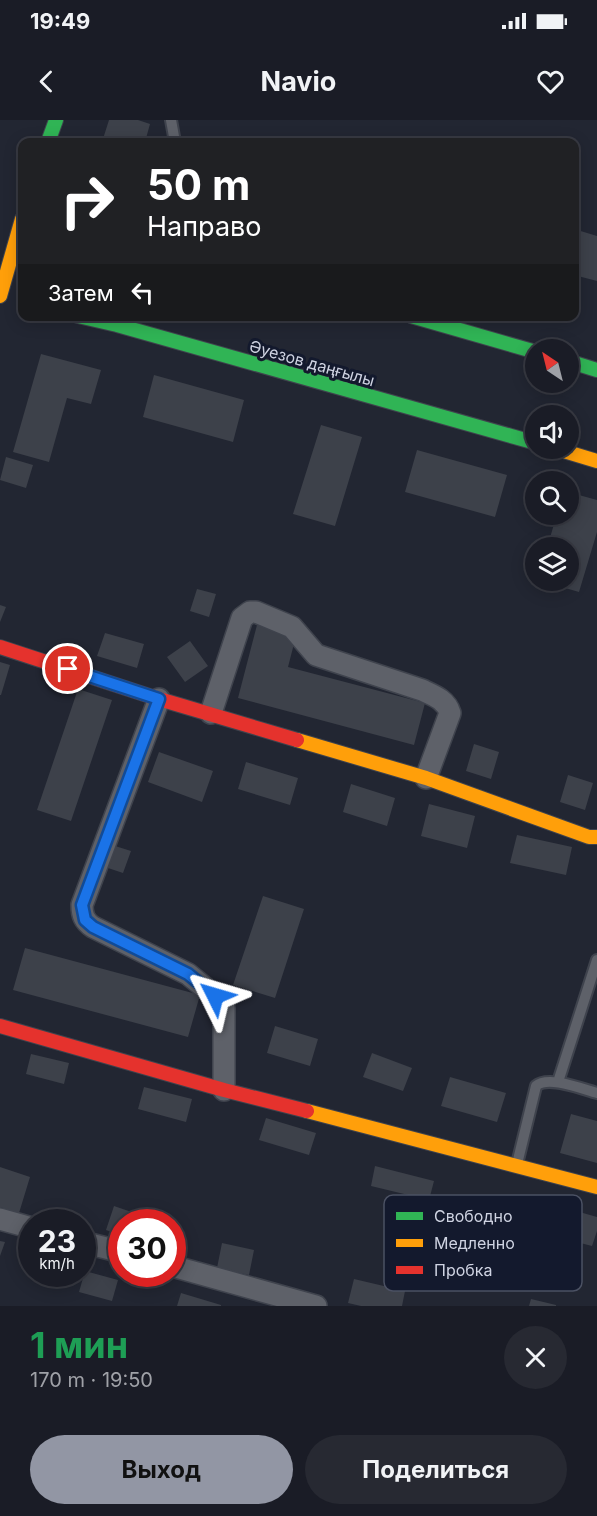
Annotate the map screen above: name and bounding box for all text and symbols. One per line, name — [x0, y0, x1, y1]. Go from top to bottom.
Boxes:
text: 19:49 — [30, 8, 90, 34]
icon: back — [30, 65, 63, 98]
text: Navio — [261, 65, 336, 98]
icon: heart — [534, 65, 567, 98]
text: 50 m — [147, 159, 250, 210]
icon: right — [48, 162, 126, 240]
text: Направо — [147, 210, 262, 243]
icon: left — [126, 276, 159, 309]
text: Затем — [48, 280, 114, 306]
street label: Әуезов даңғылы — [247, 336, 377, 390]
north arrow — [525, 339, 579, 393]
map controls — [525, 339, 579, 591]
button: sound — [525, 405, 579, 459]
button: search — [525, 471, 579, 525]
button: layers — [525, 537, 579, 591]
pin — [42, 643, 93, 694]
icon: arrive — [51, 652, 84, 685]
position arrow — [183, 964, 247, 1028]
legend — [384, 1195, 582, 1291]
text: Свободно — [434, 1206, 513, 1226]
speed limit sign: 30 — [108, 1209, 186, 1287]
text: 23 — [38, 1223, 76, 1259]
text: Медленно — [434, 1233, 515, 1253]
text: km/h — [39, 1254, 75, 1273]
text: Пробка — [434, 1260, 492, 1280]
text: 1 мин — [30, 1323, 128, 1367]
button: close — [504, 1326, 567, 1389]
text: 170 m · 19:50 — [30, 1368, 153, 1392]
button: Выход — [30, 1435, 293, 1504]
button: Поделиться — [305, 1435, 567, 1504]

